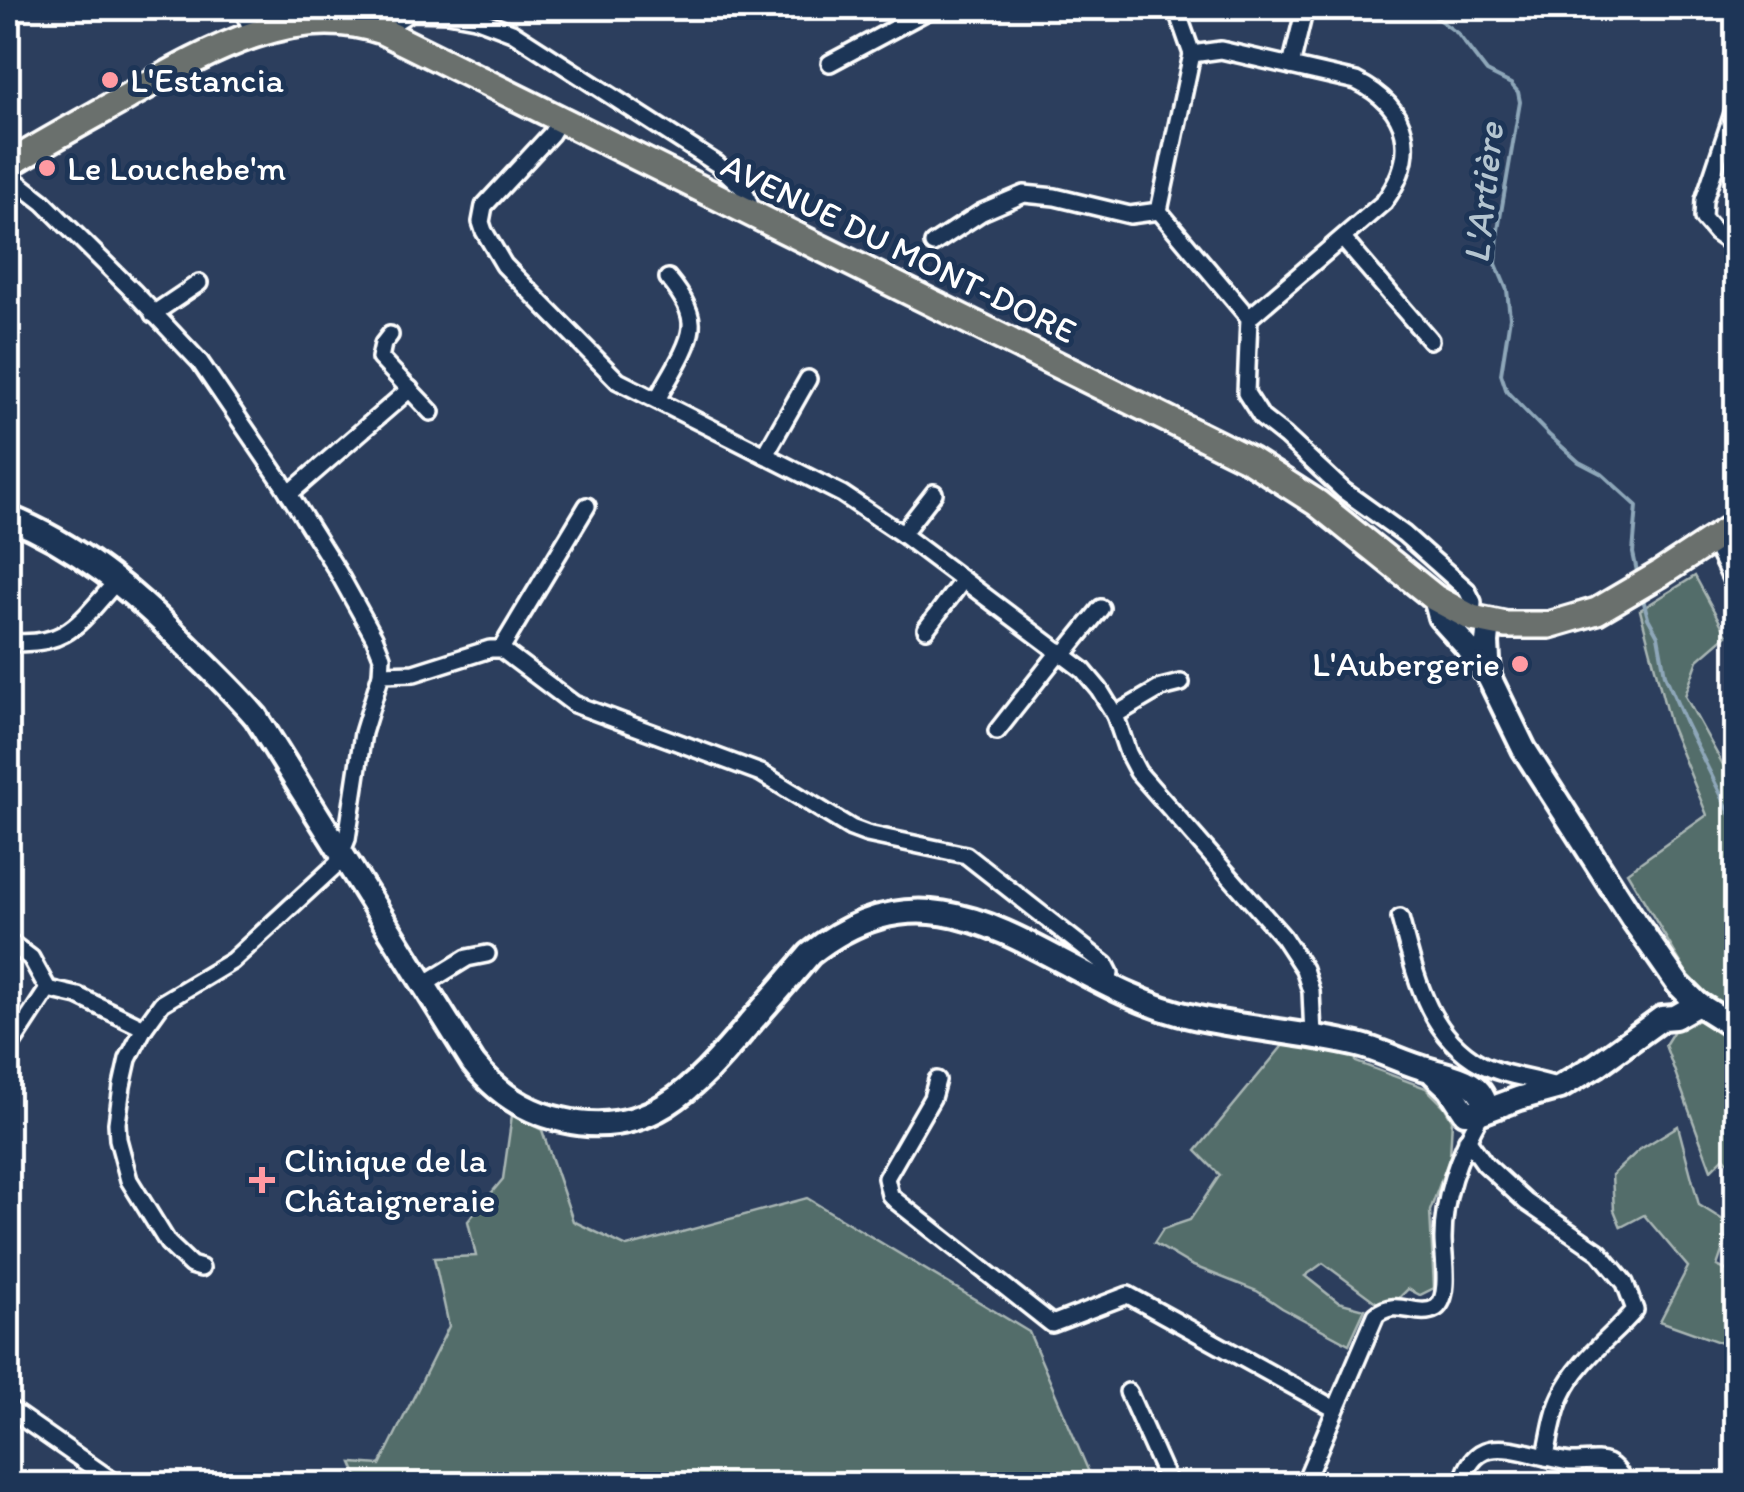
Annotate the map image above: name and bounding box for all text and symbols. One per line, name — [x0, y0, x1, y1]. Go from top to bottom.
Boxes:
place label: L'Estancia — [130, 59, 284, 101]
marker: L'Estancia — [99, 69, 121, 91]
water label: L'Artière — [1453, 119, 1513, 265]
street label: AVENUE DU MONT-DORE — [715, 144, 1083, 352]
place label: Le Louchebe'm — [67, 147, 286, 189]
marker: Le Louchebe'm — [36, 157, 58, 179]
place label: L'Aubergerie — [1312, 643, 1500, 685]
marker: L'Aubergerie — [1509, 653, 1531, 675]
place label: Clinique de la Châtaigneraie — [284, 1139, 496, 1221]
marker: Clinique de la Châtaigneraie — [249, 1167, 275, 1193]

